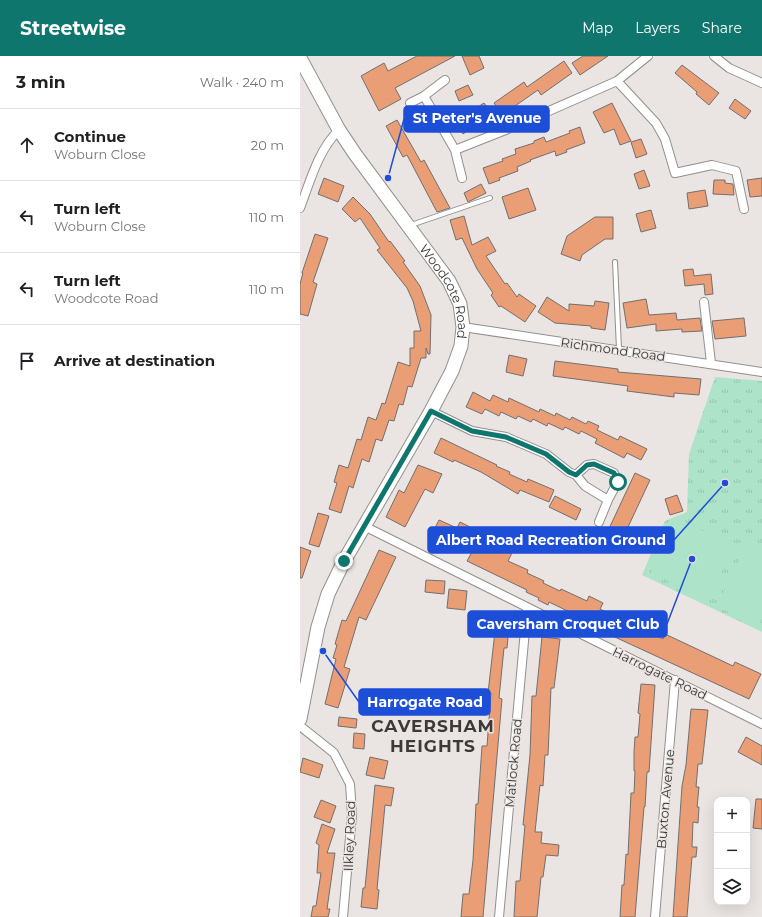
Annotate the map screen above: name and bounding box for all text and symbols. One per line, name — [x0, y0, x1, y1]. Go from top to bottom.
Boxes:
text: Streetwise — [20, 17, 126, 40]
text: Map — [582, 19, 613, 37]
text: Layers — [635, 19, 680, 37]
text: Share — [702, 19, 742, 37]
text: 3 min — [16, 72, 66, 92]
text: Walk · 240 m — [200, 74, 284, 90]
callout: St Peter's Avenue — [404, 106, 549, 132]
text: St Peter's Avenue — [413, 109, 542, 127]
text: Continue — [54, 127, 126, 146]
icon: ahead — [16, 134, 38, 156]
text: 20 m — [251, 137, 284, 153]
text: Woburn Close — [54, 146, 146, 162]
text: Turn left — [54, 199, 121, 218]
icon: left — [16, 206, 38, 228]
text: 110 m — [249, 209, 284, 225]
text: Woburn Close — [54, 218, 146, 234]
street label: Woodcote Road — [416, 241, 471, 340]
text: Turn left — [54, 271, 121, 290]
icon: left — [16, 278, 38, 300]
text: 110 m — [249, 281, 284, 297]
text: Woodcote Road — [54, 290, 158, 306]
street label: Richmond Road — [559, 334, 667, 364]
icon: arrive — [16, 350, 38, 372]
text: Arrive at destination — [54, 351, 215, 370]
route start — [609, 473, 627, 491]
callout: Albert Road Recreation Ground — [428, 527, 674, 553]
text: Albert Road Recreation Ground — [435, 531, 666, 549]
route end — [335, 552, 353, 570]
callout: Caversham Croquet Club — [468, 611, 667, 637]
text: Caversham Croquet Club — [476, 615, 660, 633]
street label: Harrogate Road — [610, 643, 710, 703]
callout: Harrogate Road — [359, 689, 490, 715]
text: Harrogate Road — [367, 693, 483, 711]
district label: CAVERSHAM HEIGHTS — [371, 716, 495, 756]
street label: Matlock Road — [501, 718, 525, 808]
street label: Buxton Avenue — [653, 748, 677, 849]
map controls — [714, 797, 750, 905]
button: + — [714, 797, 750, 833]
street label: Ilkley Road — [340, 800, 358, 872]
button: − — [714, 833, 750, 869]
button: layers — [714, 869, 750, 905]

